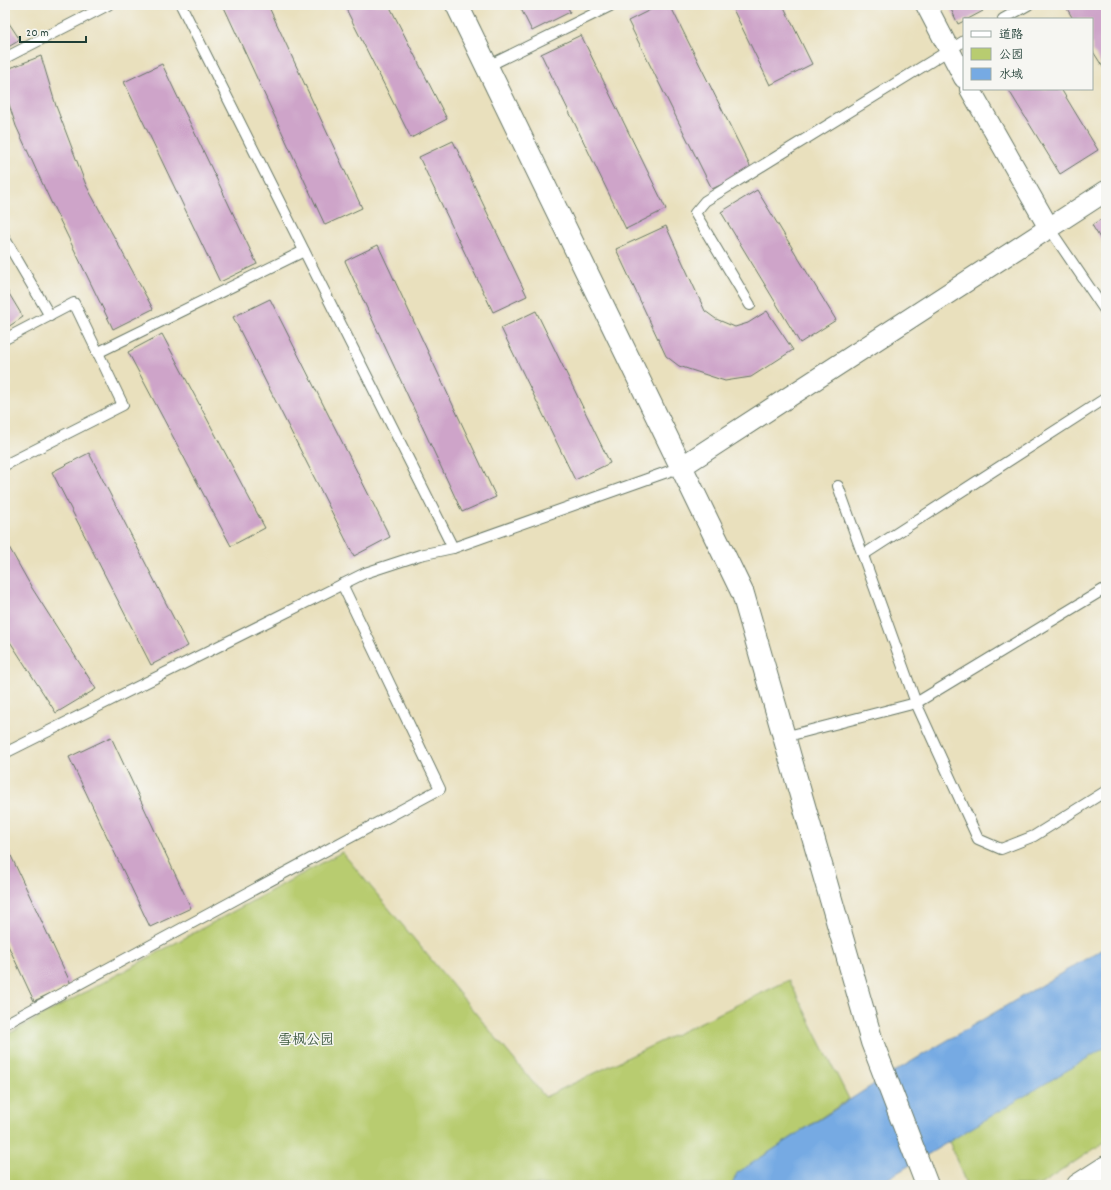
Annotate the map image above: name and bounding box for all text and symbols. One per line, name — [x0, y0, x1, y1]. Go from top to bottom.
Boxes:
scale bar — [20, 18, 86, 44]
legend — [963, 18, 1093, 90]
text: 20 m — [26, 25, 49, 42]
text: 道路 — [999, 27, 1023, 44]
text: 公园 — [999, 47, 1023, 64]
text: 水域 — [999, 67, 1023, 84]
park label: 雪枫公园 — [278, 1031, 334, 1051]

